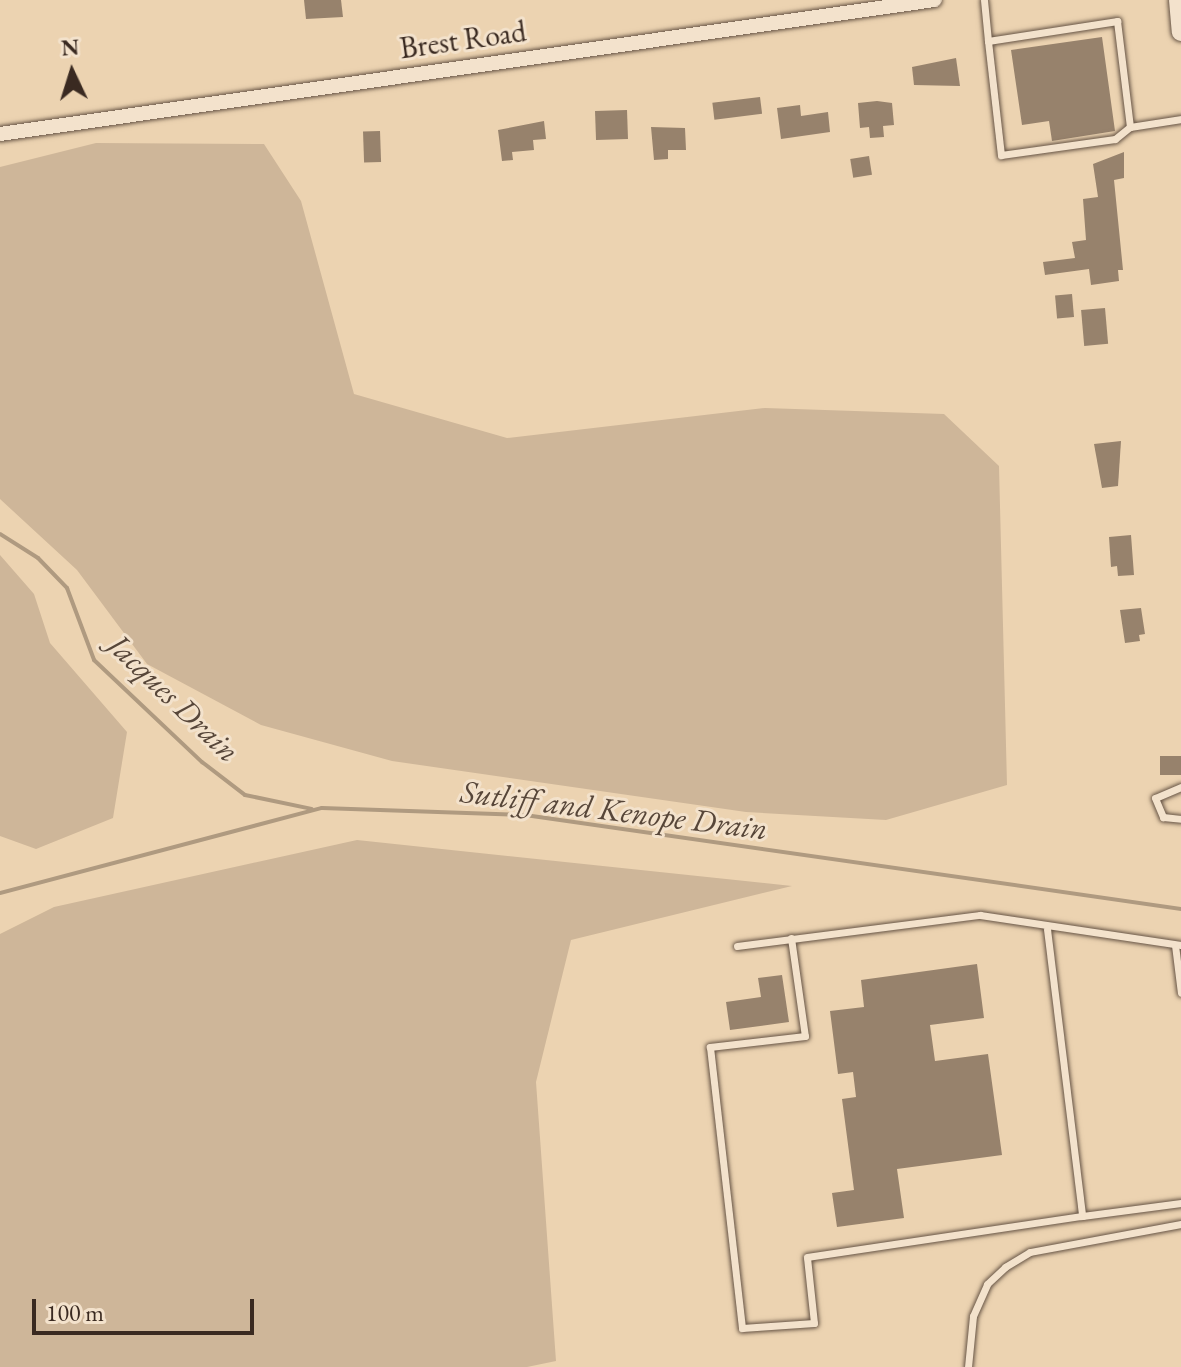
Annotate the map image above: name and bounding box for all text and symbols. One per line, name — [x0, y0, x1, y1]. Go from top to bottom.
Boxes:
street label: Brest Road — [397, 13, 529, 67]
north arrow — [32, 32, 112, 112]
text: N — [60, 32, 80, 63]
water label: Jacques Drain — [100, 626, 248, 770]
water label: Sutliff and Kenope Drain — [458, 772, 770, 848]
scale bar — [36, 1283, 258, 1333]
text: 100 m — [46, 1297, 104, 1328]

